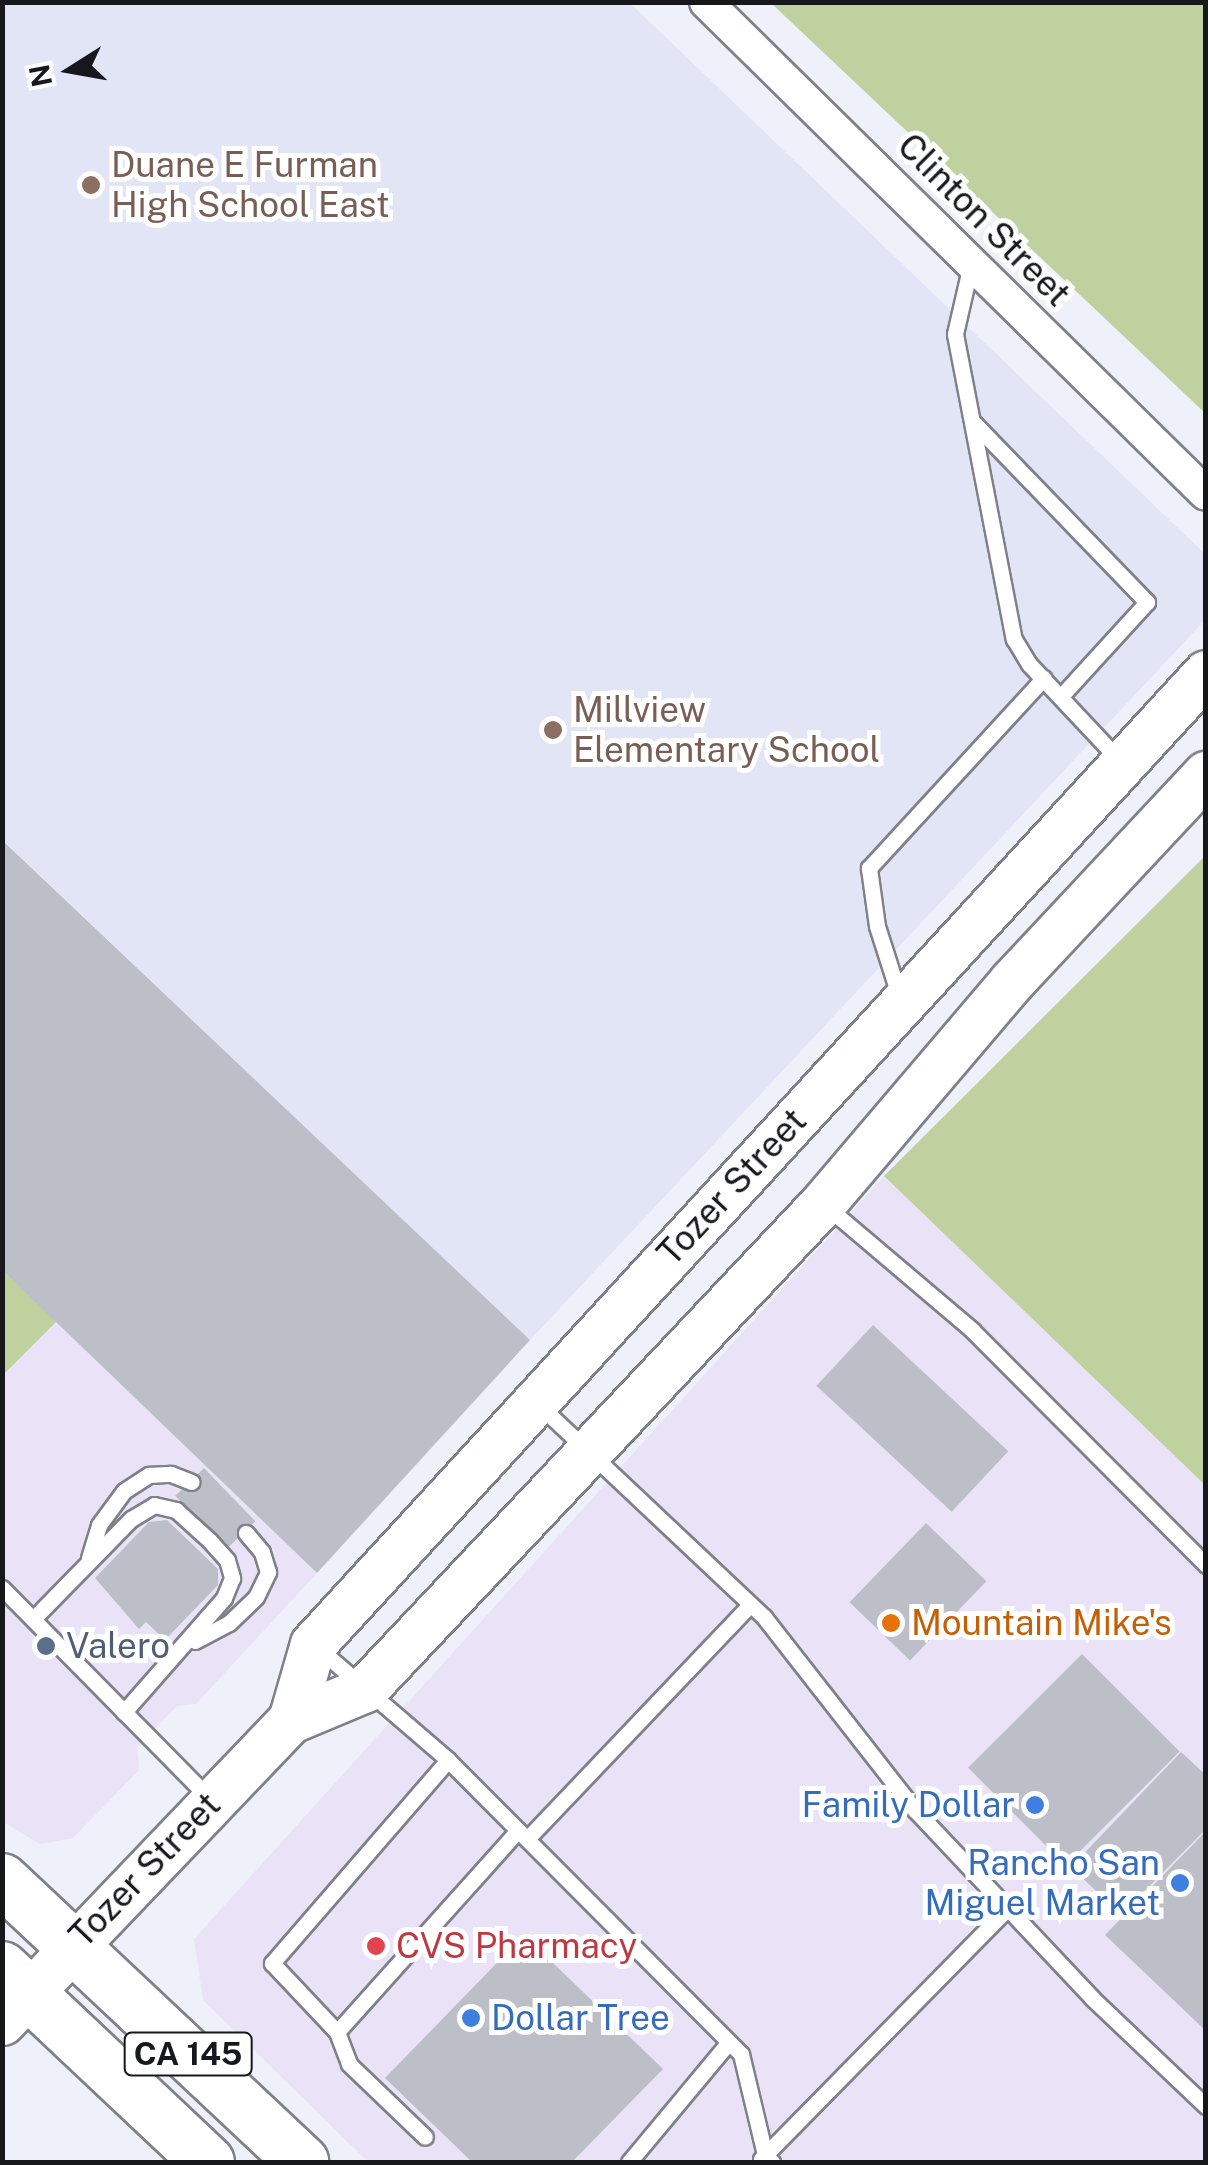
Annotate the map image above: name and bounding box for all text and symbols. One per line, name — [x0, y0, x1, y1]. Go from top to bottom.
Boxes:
north arrow — [20, 20, 120, 120]
text: N — [22, 62, 58, 90]
street label: Clinton Street — [889, 125, 1079, 315]
place label: Duane E Furman High School East — [111, 144, 390, 226]
marker: Duane E Furman High School East — [80, 174, 102, 196]
place label: Millview Elementary School — [573, 689, 880, 771]
marker: Millview Elementary School — [542, 719, 564, 741]
street label: Tozer Street — [649, 1100, 815, 1274]
place label: Mountain Mike's — [911, 1602, 1172, 1644]
marker: Mountain Mike's — [880, 1612, 902, 1634]
place label: Valero — [66, 1625, 170, 1667]
marker: Valero — [35, 1635, 57, 1657]
street label: Tozer Street — [61, 1784, 229, 1956]
place label: Family Dollar — [801, 1784, 1015, 1826]
marker: Family Dollar — [1024, 1794, 1046, 1816]
place label: Rancho San Miguel Market — [924, 1842, 1160, 1924]
marker: Rancho San Miguel Market — [1169, 1872, 1191, 1894]
place label: CVS Pharmacy — [396, 1925, 637, 1967]
marker: CVS Pharmacy — [365, 1935, 387, 1957]
place label: Dollar Tree — [491, 1997, 670, 2039]
marker: Dollar Tree — [460, 2007, 482, 2029]
road number: CA 145 — [123, 2027, 253, 2081]

